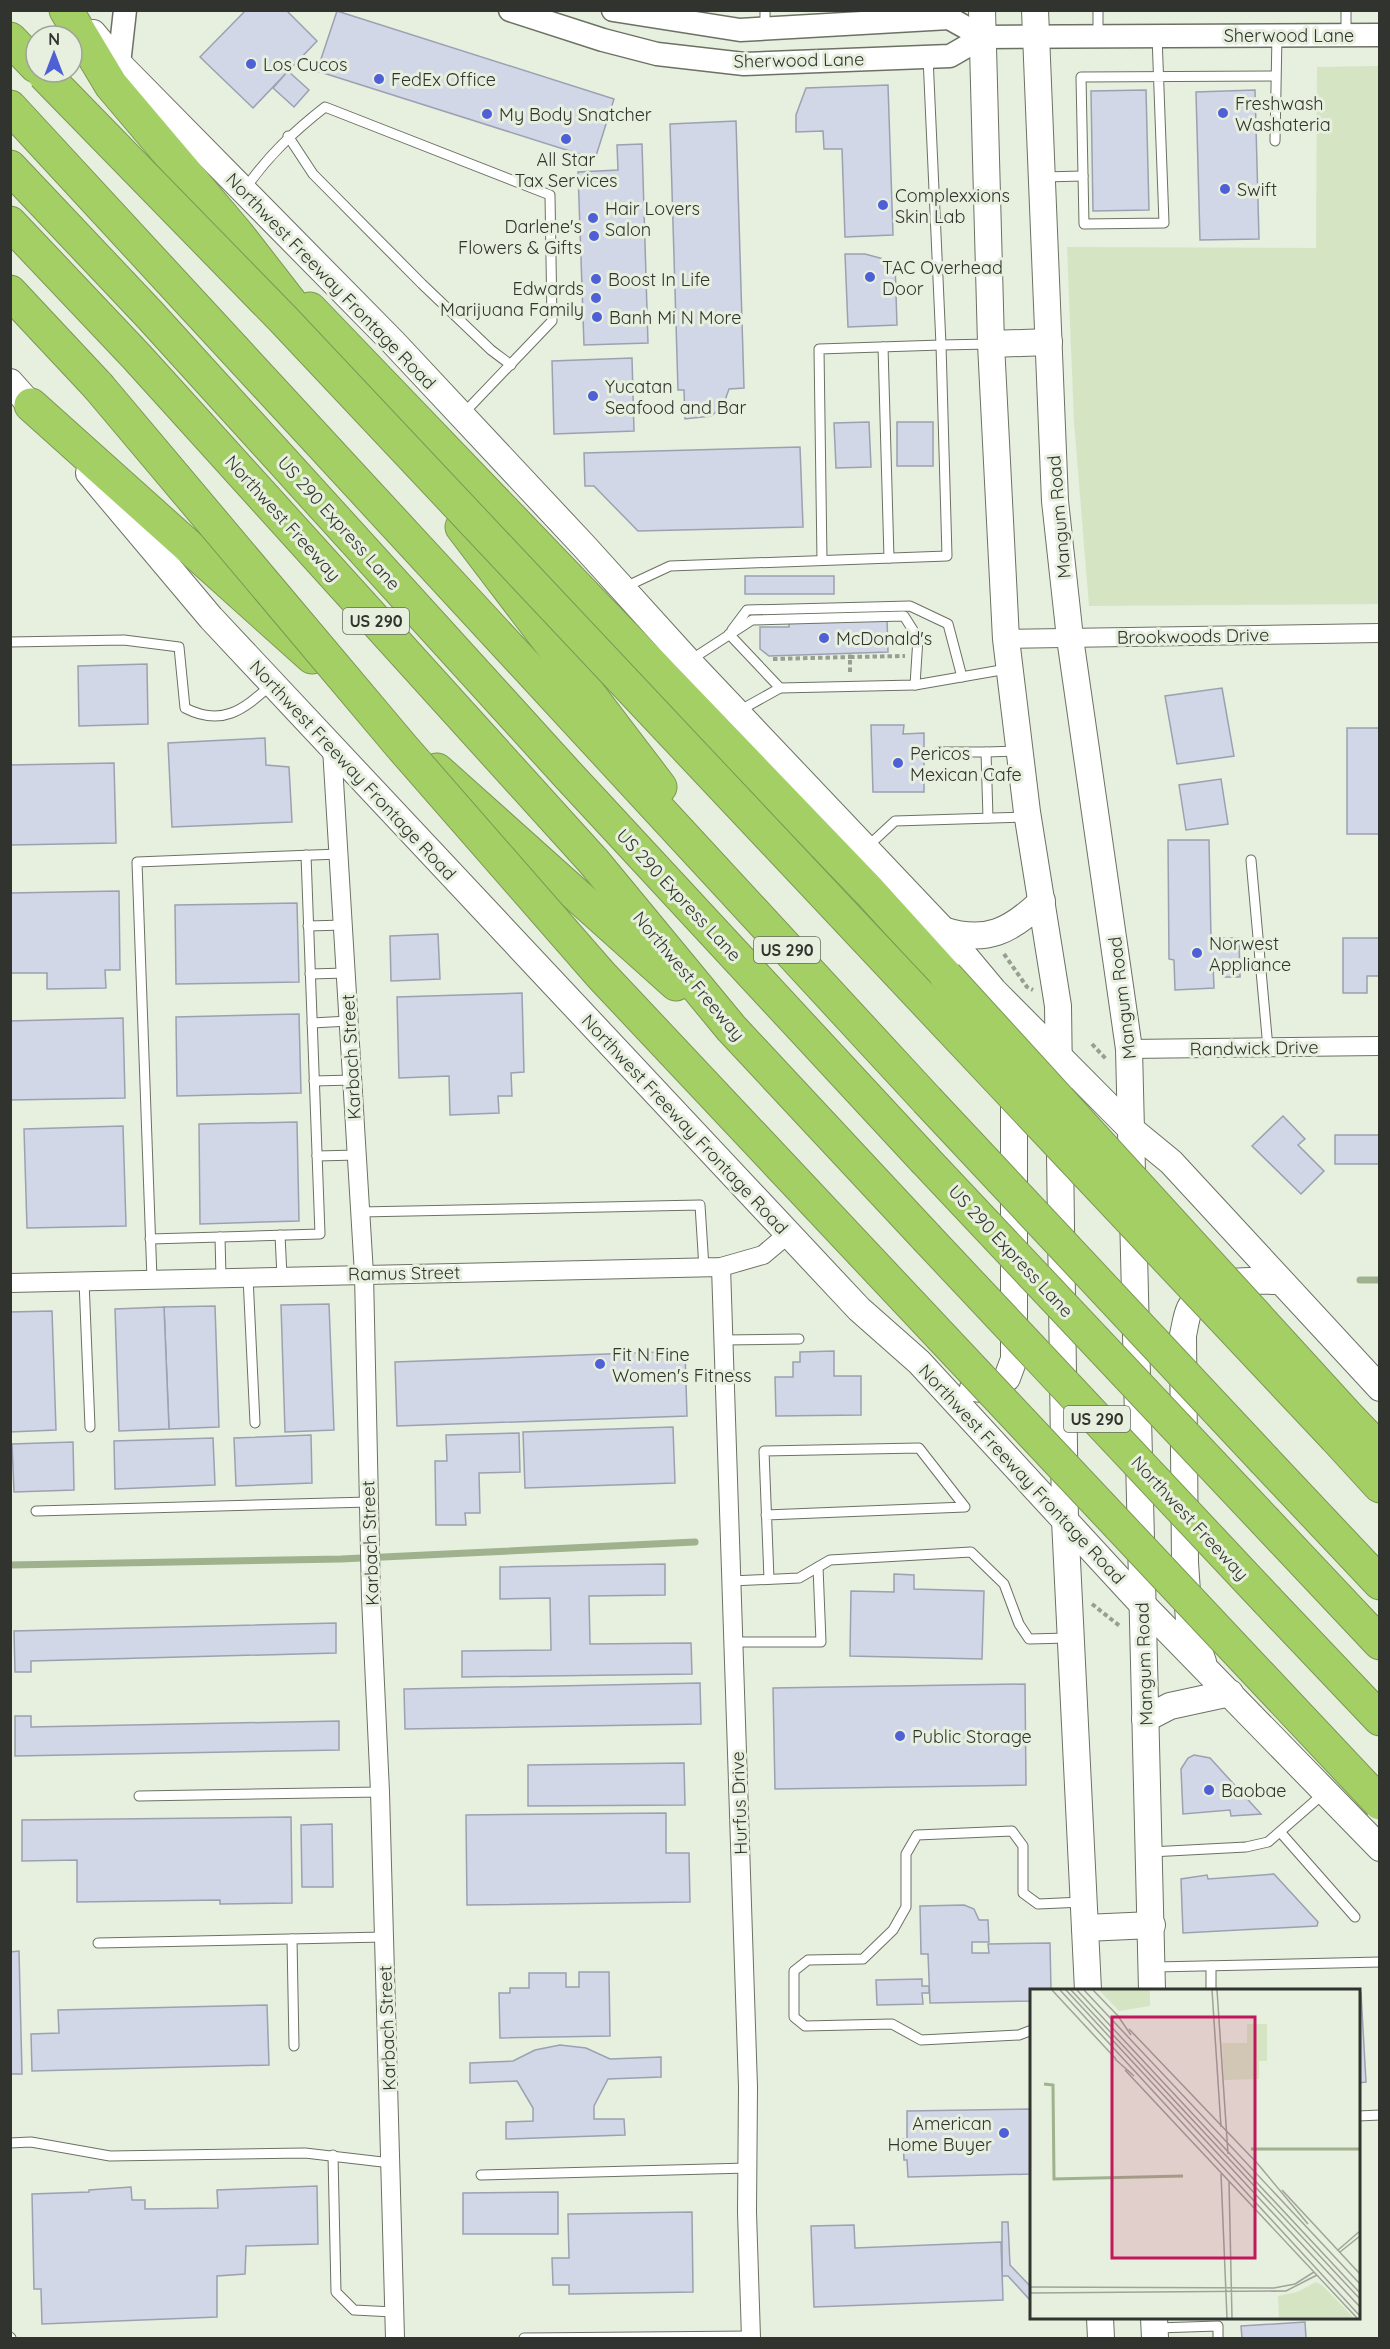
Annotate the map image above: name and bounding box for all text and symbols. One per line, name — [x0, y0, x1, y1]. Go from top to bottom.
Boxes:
north arrow — [24, 24, 84, 84]
street label: Sherwood Lane — [1224, 24, 1354, 47]
text: N — [48, 29, 60, 49]
street label: Sherwood Lane — [734, 47, 864, 73]
place label: Los Cucos — [263, 53, 347, 76]
marker: Los Cucos — [244, 57, 258, 71]
place label: FedEx Office — [391, 68, 496, 91]
marker: FedEx Office — [372, 72, 386, 86]
place label: Freshwash Washateria — [1235, 92, 1331, 136]
place label: My Body Snatcher — [499, 103, 652, 126]
marker: Freshwash Washateria — [1216, 106, 1230, 120]
marker: My Body Snatcher — [480, 107, 494, 121]
marker: All Star Tax Services — [559, 132, 573, 146]
place label: All Star Tax Services — [514, 148, 618, 192]
street label: Northwest Freeway Frontage Road — [221, 168, 441, 394]
place label: Swift — [1237, 178, 1277, 201]
marker: Swift — [1218, 182, 1232, 196]
place label: Complexxions Skin Lab — [895, 184, 1010, 228]
place label: Hair Lovers Salon — [605, 197, 700, 241]
marker: Complexxions Skin Lab — [876, 198, 890, 212]
marker: Hair Lovers Salon — [586, 211, 600, 225]
place label: Darlene's Flowers & Gifts — [458, 215, 582, 259]
marker: Darlene's Flowers & Gifts — [587, 229, 601, 243]
place label: TAC Overhead Door — [882, 256, 1003, 300]
place label: Boost In Life — [608, 268, 710, 291]
marker: TAC Overhead Door — [863, 270, 877, 284]
marker: Boost In Life — [589, 272, 603, 286]
place label: Edwards Marijuana Family — [440, 277, 584, 321]
marker: Edwards Marijuana Family — [589, 291, 603, 305]
place label: Banh Mi N More — [609, 306, 741, 329]
marker: Banh Mi N More — [590, 310, 604, 324]
place label: Yucatan Seafood and Bar — [605, 375, 746, 419]
marker: Yucatan Seafood and Bar — [586, 389, 600, 403]
street label: Northwest Freeway — [220, 450, 346, 586]
street label: US 290 Express Lane — [273, 451, 405, 595]
street label: Mangum Road — [1042, 454, 1076, 580]
road number: US 290 — [343, 608, 409, 634]
street label: Brookwoods Drive — [1117, 623, 1269, 649]
place label: McDonald's — [836, 627, 932, 650]
marker: McDonald's — [817, 631, 831, 645]
street label: Northwest Freeway Frontage Road — [245, 655, 461, 885]
place label: Pericos Mexican Cafe — [910, 742, 1022, 786]
marker: Pericos Mexican Cafe — [891, 756, 905, 770]
street label: US 290 Express Lane — [612, 824, 746, 966]
street label: Northwest Freeway — [628, 907, 750, 1045]
place label: Norwest Appliance — [1209, 932, 1291, 976]
street label: Mangum Road — [1103, 935, 1141, 1061]
road number: US 290 — [754, 937, 820, 963]
marker: Norwest Appliance — [1190, 946, 1204, 960]
street label: Karbach Street — [336, 994, 366, 1120]
street label: Northwest Freeway Frontage Road — [577, 1009, 793, 1239]
street label: Randwick Drive — [1189, 1035, 1319, 1061]
street label: US 290 Express Lane — [944, 1180, 1078, 1322]
street label: Ramus Street — [348, 1261, 460, 1285]
place label: Fit N Fine Women's Fitness — [612, 1343, 751, 1387]
marker: Fit N Fine Women's Fitness — [593, 1357, 607, 1371]
street label: Northwest Freeway Frontage Road — [914, 1359, 1130, 1589]
road number: US 290 — [1064, 1406, 1130, 1432]
street label: Northwest Freeway — [1126, 1451, 1254, 1585]
street label: Karbach Street — [356, 1480, 384, 1606]
street label: Mangum Road — [1130, 1602, 1158, 1726]
place label: Public Storage — [912, 1725, 1032, 1748]
marker: Public Storage — [893, 1729, 907, 1743]
street label: Hurfus Drive — [726, 1751, 752, 1855]
place label: Baobae — [1221, 1779, 1286, 1802]
marker: Baobae — [1202, 1783, 1216, 1797]
street label: Karbach Street — [373, 1965, 401, 2091]
inset map — [1030, 1989, 1360, 2319]
place label: American Home Buyer — [887, 2112, 992, 2156]
marker: American Home Buyer — [997, 2126, 1011, 2140]

